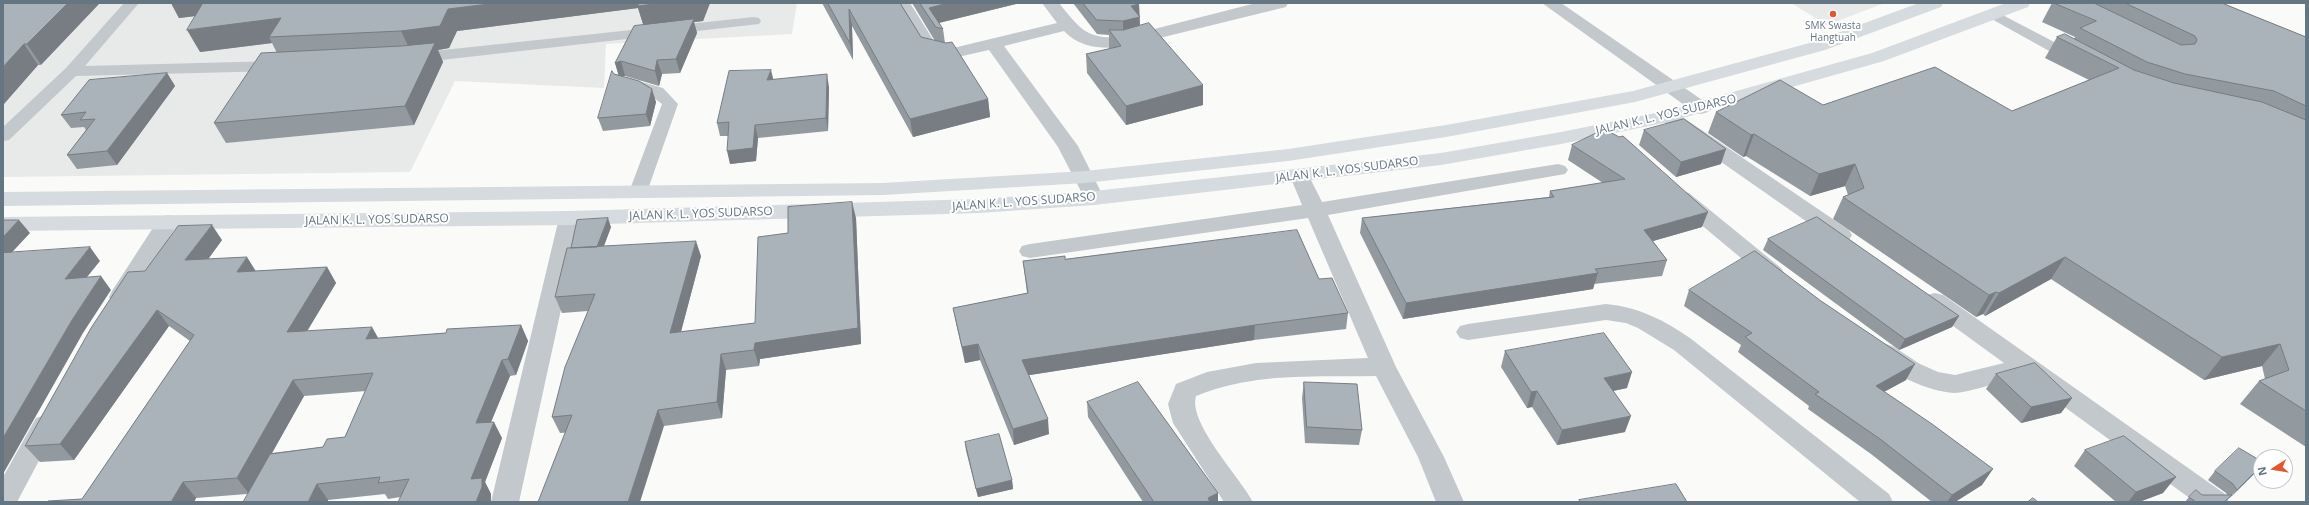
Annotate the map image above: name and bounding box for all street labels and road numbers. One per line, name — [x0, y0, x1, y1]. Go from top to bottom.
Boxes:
street label: JALAN K. L. YOS SUDARSO — [1594, 92, 1738, 138]
street label: JALAN K. L. YOS SUDARSO — [1275, 154, 1419, 186]
street label: JALAN K. L. YOS SUDARSO — [952, 190, 1096, 214]
street label: JALAN K. L. YOS SUDARSO — [629, 204, 773, 224]
street label: JALAN K. L. YOS SUDARSO — [305, 212, 449, 228]

